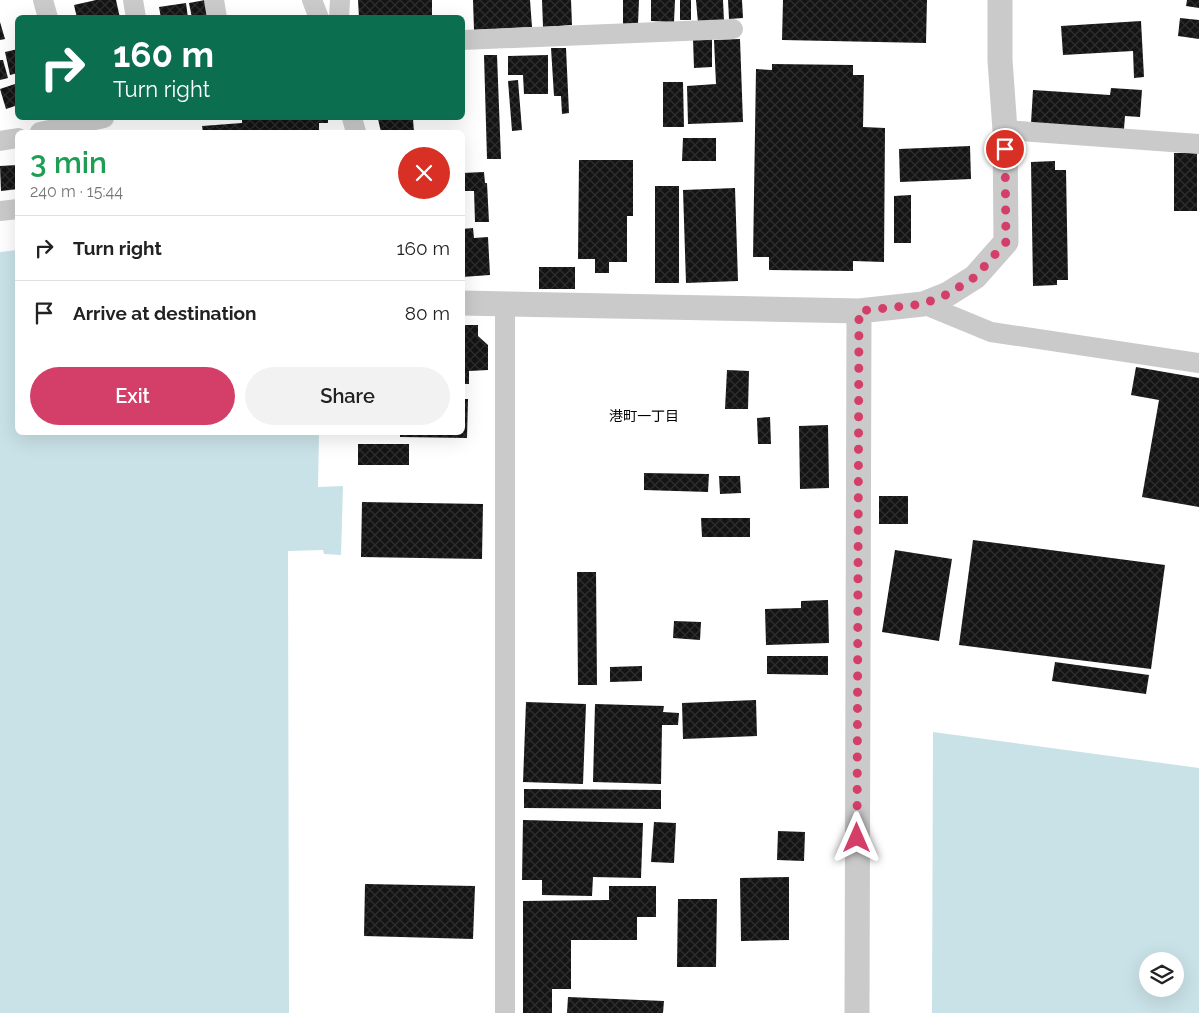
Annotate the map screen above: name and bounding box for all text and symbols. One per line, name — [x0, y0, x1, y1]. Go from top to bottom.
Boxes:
text: 160 m — [113, 34, 214, 75]
icon: right — [30, 35, 95, 100]
text: Turn right — [113, 76, 210, 102]
pin — [984, 128, 1026, 170]
icon: arrive — [991, 135, 1019, 163]
text: 3 min — [30, 145, 107, 180]
button: close — [398, 147, 450, 199]
text: 240 m · 15:44 — [30, 182, 123, 201]
icon: right — [30, 234, 58, 262]
text: Turn right — [73, 237, 162, 259]
text: 160 m — [396, 237, 450, 259]
icon: arrive — [30, 299, 58, 327]
text: Arrive at destination — [73, 302, 257, 324]
text: 80 m — [405, 302, 450, 324]
button: Exit — [30, 367, 235, 425]
button: Share — [245, 367, 450, 425]
district label: 港町一丁目 — [609, 408, 679, 424]
position arrow — [830, 811, 882, 863]
map controls — [1139, 952, 1184, 997]
button: layers — [1139, 952, 1184, 997]

